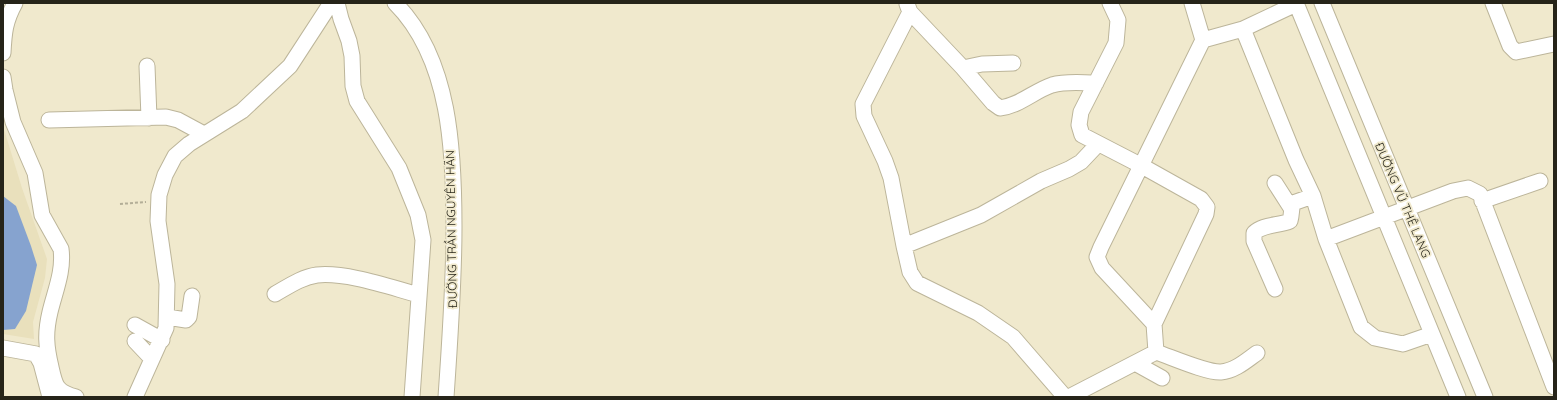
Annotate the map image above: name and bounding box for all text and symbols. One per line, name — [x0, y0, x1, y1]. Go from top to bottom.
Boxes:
street label: ĐƯỜNG VŨ THÊ LANG — [1372, 140, 1434, 260]
street label: ĐƯỜNG TRẦN NGUYÊN HÃN — [442, 150, 460, 308]

